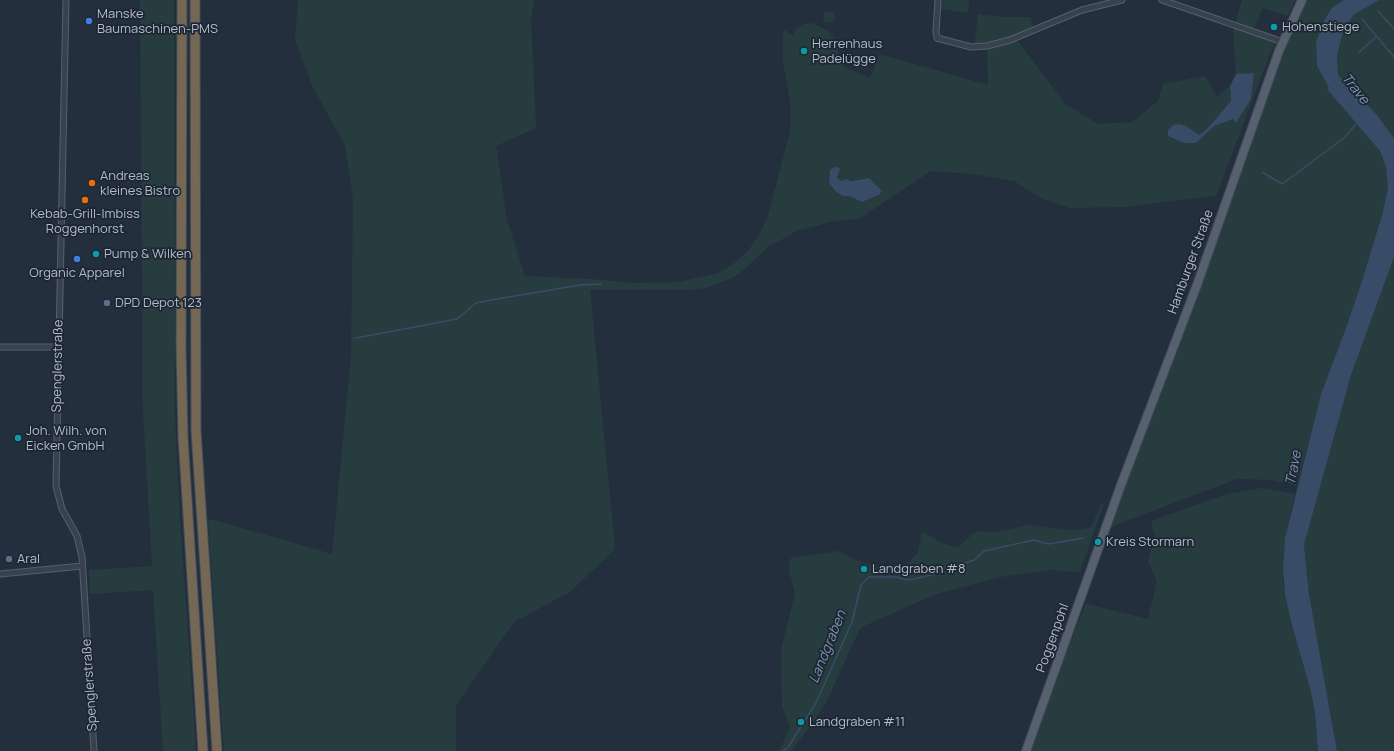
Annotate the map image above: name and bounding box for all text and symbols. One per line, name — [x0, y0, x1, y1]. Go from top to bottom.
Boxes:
place label: Manske Baumaschinen-PMS — [97, 6, 218, 37]
marker: Manske Baumaschinen-PMS — [84, 16, 94, 26]
place label: Hohenstiege — [1282, 19, 1359, 35]
marker: Hohenstiege — [1269, 22, 1279, 32]
place label: Herrenhaus Padelügge — [812, 36, 882, 67]
marker: Herrenhaus Padelügge — [799, 46, 809, 56]
water label: Trave — [1337, 70, 1373, 108]
place label: Andreas kleines Bistro — [100, 168, 180, 199]
marker: Andreas kleines Bistro — [87, 178, 97, 188]
marker: Kebab-Grill-Imbiss Roggenhorst — [80, 195, 90, 205]
place label: Kebab-Grill-Imbiss Roggenhorst — [30, 206, 140, 237]
street label: Hamburger Straße — [1165, 208, 1217, 316]
place label: Pump & Wilken — [104, 246, 191, 262]
marker: Pump & Wilken — [91, 249, 101, 259]
marker: Organic Apparel — [72, 254, 82, 264]
place label: Organic Apparel — [29, 265, 125, 281]
place label: DPD Depot 123 — [115, 295, 202, 311]
marker: DPD Depot 123 — [102, 298, 112, 308]
street label: Spenglerstraße — [49, 320, 67, 412]
place label: Joh. Wilh. von Eicken GmbH — [26, 423, 107, 454]
marker: Joh. Wilh. von Eicken GmbH — [13, 433, 23, 443]
water label: Trave — [1282, 449, 1306, 487]
place label: Kreis Stormarn — [1106, 534, 1194, 550]
marker: Kreis Stormarn — [1093, 537, 1103, 547]
place label: Aral — [17, 551, 40, 567]
marker: Aral — [4, 554, 14, 564]
place label: Landgraben #8 — [872, 561, 966, 577]
marker: Landgraben #8 — [859, 564, 869, 574]
street label: Poggenpohl — [1033, 601, 1073, 675]
water label: Landgraben — [806, 608, 850, 686]
street label: Spenglerstraße — [79, 638, 101, 732]
place label: Landgraben #11 — [809, 714, 905, 730]
marker: Landgraben #11 — [796, 717, 806, 727]

